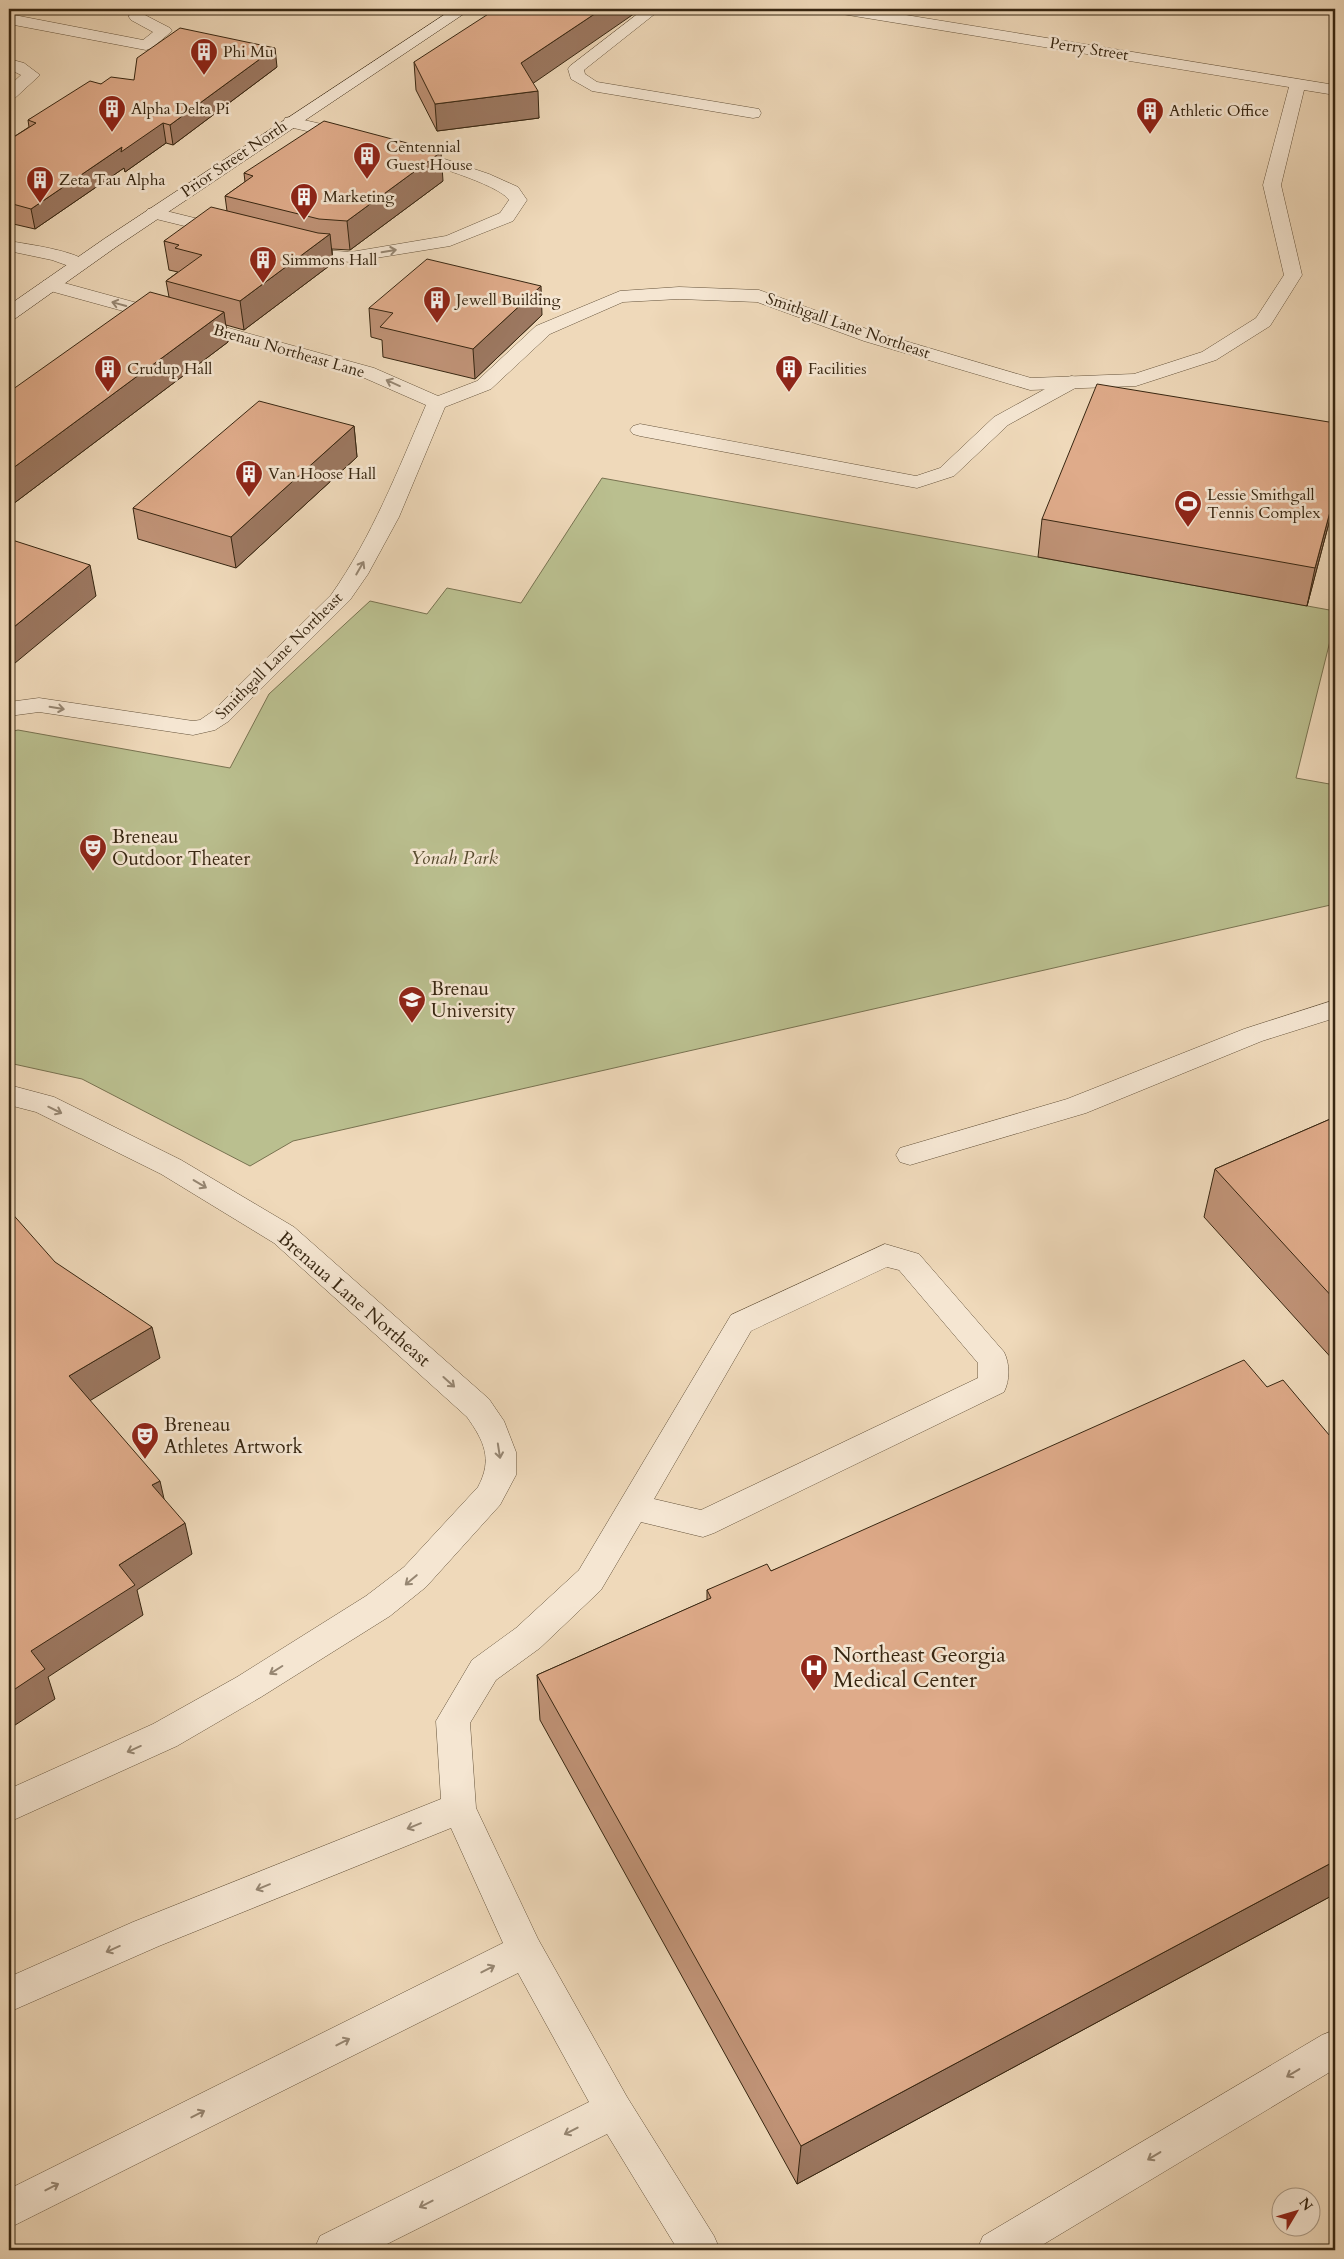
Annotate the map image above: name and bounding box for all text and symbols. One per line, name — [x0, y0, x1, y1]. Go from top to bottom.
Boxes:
street label: Perry Street — [1048, 32, 1130, 66]
building icon: Phi Mu — [189, 37, 219, 76]
place label: Phi Mu — [223, 41, 274, 63]
building icon: Alpha Delta Pi — [97, 94, 127, 133]
building icon: Athletic Office — [1135, 96, 1165, 135]
place label: Alpha Delta Pi — [131, 98, 230, 120]
place label: Athletic Office — [1169, 100, 1269, 122]
street label: Prior Street North — [177, 115, 291, 203]
place label: Centennial Guest House — [386, 136, 473, 176]
building icon: Centennial Guest House — [352, 141, 382, 180]
building icon: Zeta Tau Alpha — [25, 165, 55, 204]
place label: Zeta Tau Alpha — [59, 169, 165, 191]
building icon: Marketing — [289, 182, 319, 221]
place label: Marketing — [323, 186, 394, 208]
building icon: Simmons Hall — [248, 245, 278, 284]
one-way arrow — [381, 246, 397, 256]
place label: Simmons Hall — [282, 249, 377, 271]
building icon: Jewell Building — [422, 285, 452, 324]
street label: Smithgall Lane Northeast — [763, 288, 933, 364]
place label: Jewell Building — [454, 289, 561, 311]
one-way arrow — [112, 298, 128, 308]
street label: Brenau Northeast Lane — [211, 319, 367, 383]
building icon: Crudup Hall — [93, 354, 123, 393]
building icon: Facilities — [774, 354, 804, 393]
place label: Crudup Hall — [127, 358, 212, 380]
place label: Facilities — [808, 358, 867, 380]
one-way arrow — [386, 378, 401, 388]
building icon: Van Hoose Hall — [234, 459, 264, 498]
place label: Van Hoose Hall — [268, 463, 376, 485]
place label: Lessie Smithgall Tennis Complex — [1207, 484, 1321, 524]
sports icon: Lessie Smithgall Tennis Complex — [1173, 489, 1203, 528]
one-way arrow — [355, 560, 365, 575]
street label: Smithgall Lane Northeast — [210, 587, 348, 725]
one-way arrow — [49, 704, 65, 714]
place label: Breneau Outdoor Theater — [112, 824, 250, 872]
theatre icon: Breneau Outdoor Theater — [78, 833, 108, 872]
park label: Yonah Park — [410, 845, 499, 871]
place label: Brenau University — [431, 976, 516, 1024]
school or university icon: Brenau University — [397, 985, 427, 1024]
one-way arrow — [47, 1106, 62, 1115]
one-way arrow — [192, 1179, 206, 1189]
street label: Brenaua Lane Northeast — [272, 1225, 436, 1373]
one-way arrow — [443, 1376, 456, 1388]
place label: Breneau Athletes Artwork — [164, 1412, 303, 1460]
theatre icon: Breneau Athletes Artwork — [130, 1421, 160, 1460]
one-way arrow — [494, 1443, 504, 1459]
one-way arrow — [404, 1574, 417, 1586]
place label: Northeast Georgia Medical Center — [833, 1640, 1006, 1695]
hospital icon: Northeast Georgia Medical Center — [799, 1653, 829, 1692]
one-way arrow — [269, 1665, 283, 1675]
one-way arrow — [127, 1745, 142, 1754]
one-way arrow — [406, 1822, 422, 1831]
one-way arrow — [256, 1882, 271, 1892]
one-way arrow — [106, 1944, 121, 1954]
one-way arrow — [481, 1964, 496, 1974]
one-way arrow — [335, 2036, 350, 2046]
one-way arrow — [1287, 2068, 1301, 2078]
one-way arrow — [190, 2109, 205, 2118]
one-way arrow — [564, 2127, 579, 2137]
one-way arrow — [1148, 2152, 1162, 2162]
one-way arrow — [45, 2182, 60, 2192]
north arrow — [1272, 2186, 1322, 2236]
text: N — [1295, 2194, 1317, 2215]
one-way arrow — [418, 2199, 433, 2209]

